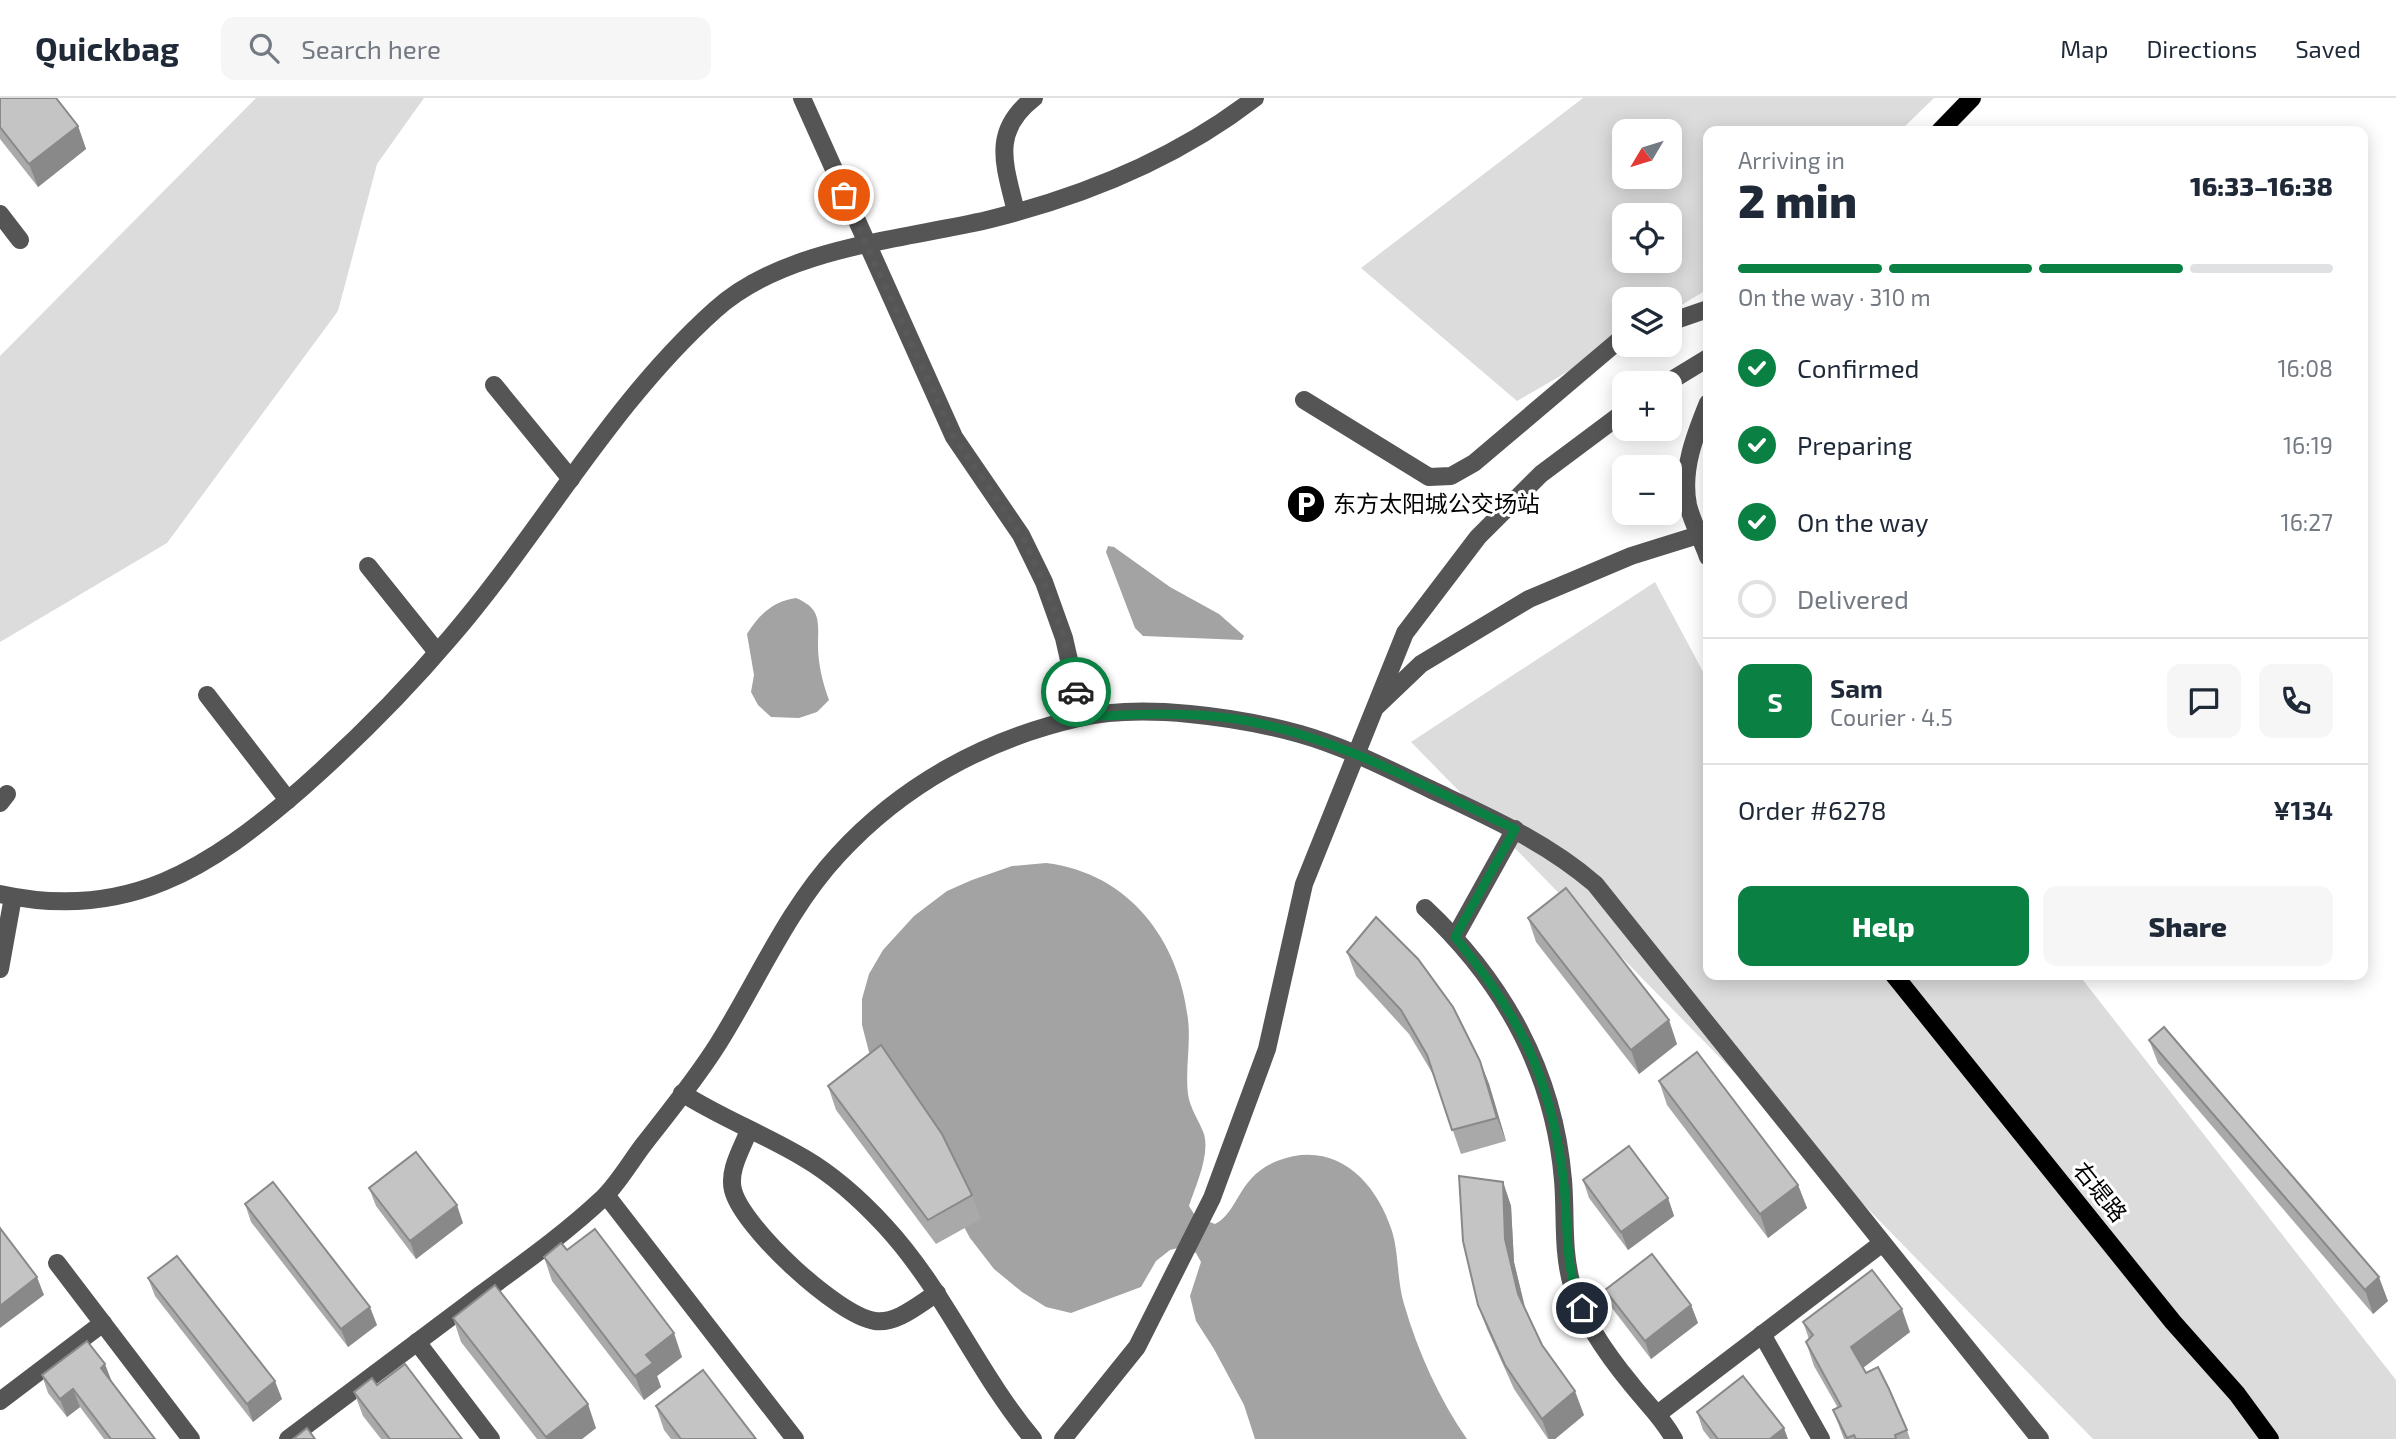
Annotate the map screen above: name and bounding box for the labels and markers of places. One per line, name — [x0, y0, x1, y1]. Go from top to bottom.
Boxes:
pin — [814, 165, 874, 225]
parking icon: 东方太阳城公交场站 — [1285, 483, 1327, 525]
place label: 东方太阳城公交场站 — [1333, 489, 1540, 517]
pin — [1552, 1278, 1612, 1338]

